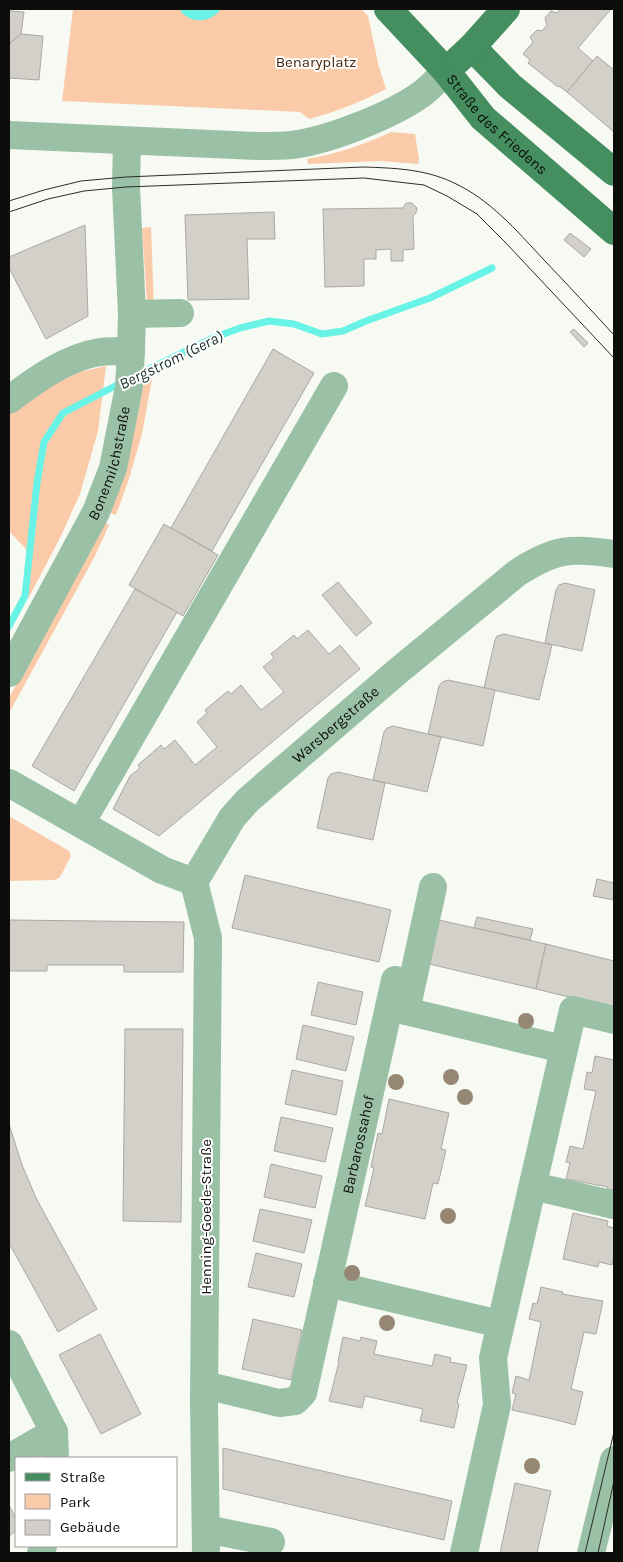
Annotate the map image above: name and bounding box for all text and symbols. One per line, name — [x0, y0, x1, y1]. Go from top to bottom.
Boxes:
park label: Benaryplatz — [276, 53, 356, 71]
street label: Straße des Friedens — [443, 70, 551, 179]
water label: Bergstrom (Gera) — [116, 327, 226, 393]
street label: Bonemilchstraße — [84, 405, 134, 523]
street label: Warsbergstraße — [288, 682, 383, 767]
street label: Barbarossahof — [339, 1093, 378, 1196]
street label: Henning-Goede-Straße — [197, 1139, 215, 1295]
legend — [15, 1457, 178, 1547]
text: Straße — [60, 1468, 105, 1486]
text: Park — [60, 1493, 90, 1511]
text: Gebäude — [60, 1518, 120, 1536]

